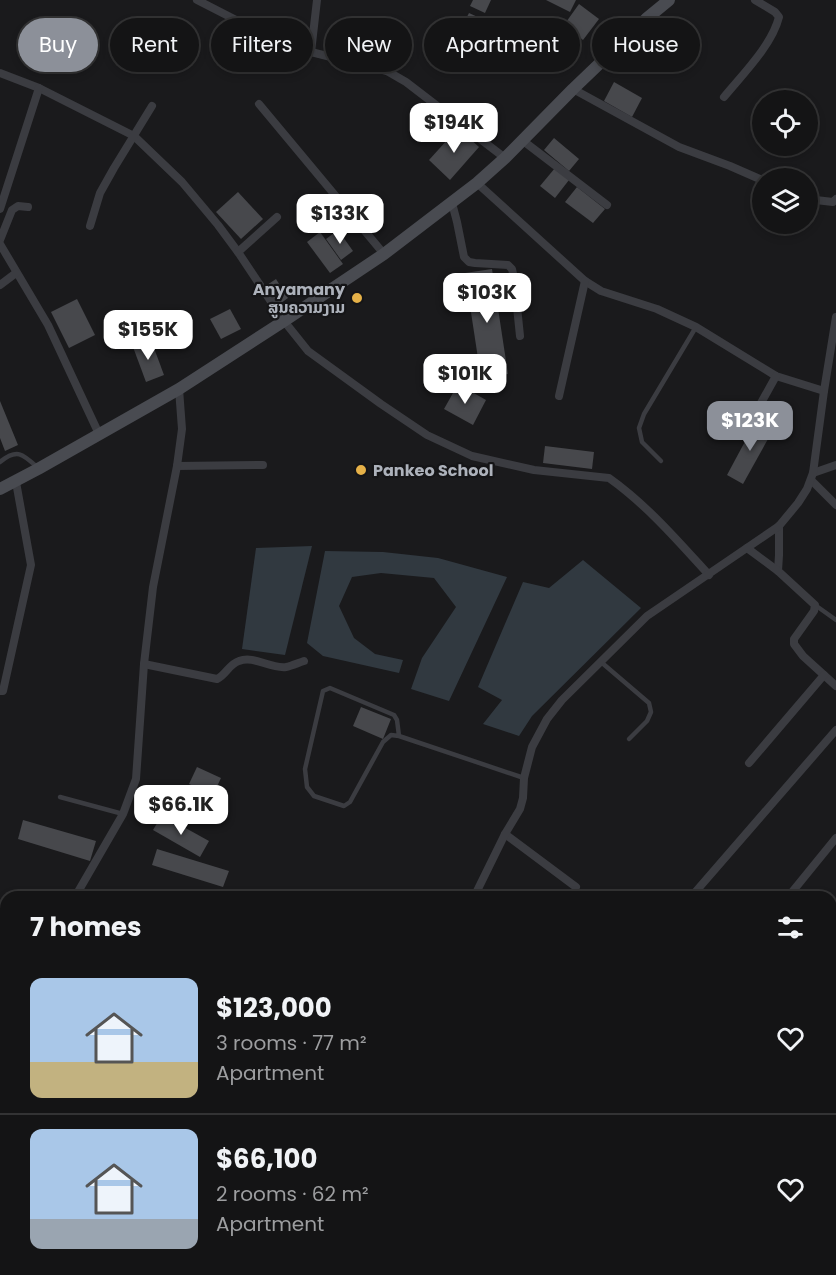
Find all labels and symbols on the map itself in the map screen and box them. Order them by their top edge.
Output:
pin: $194K [412,103,496,154]
pin: $133K [298,194,382,245]
pin: $103K [445,273,529,324]
place label: Anyamany ສູນຄວາມງາມ [253,278,346,319]
marker: Anyamany ສູນຄວາມງາມ [350,291,364,305]
pin: $155K [106,310,190,361]
pin: $101K [423,354,507,405]
pin: $123K [708,401,792,452]
place label: Pankeo School [373,459,493,482]
marker: Pankeo School [354,463,368,477]
pin: $66.1K [132,785,230,836]

